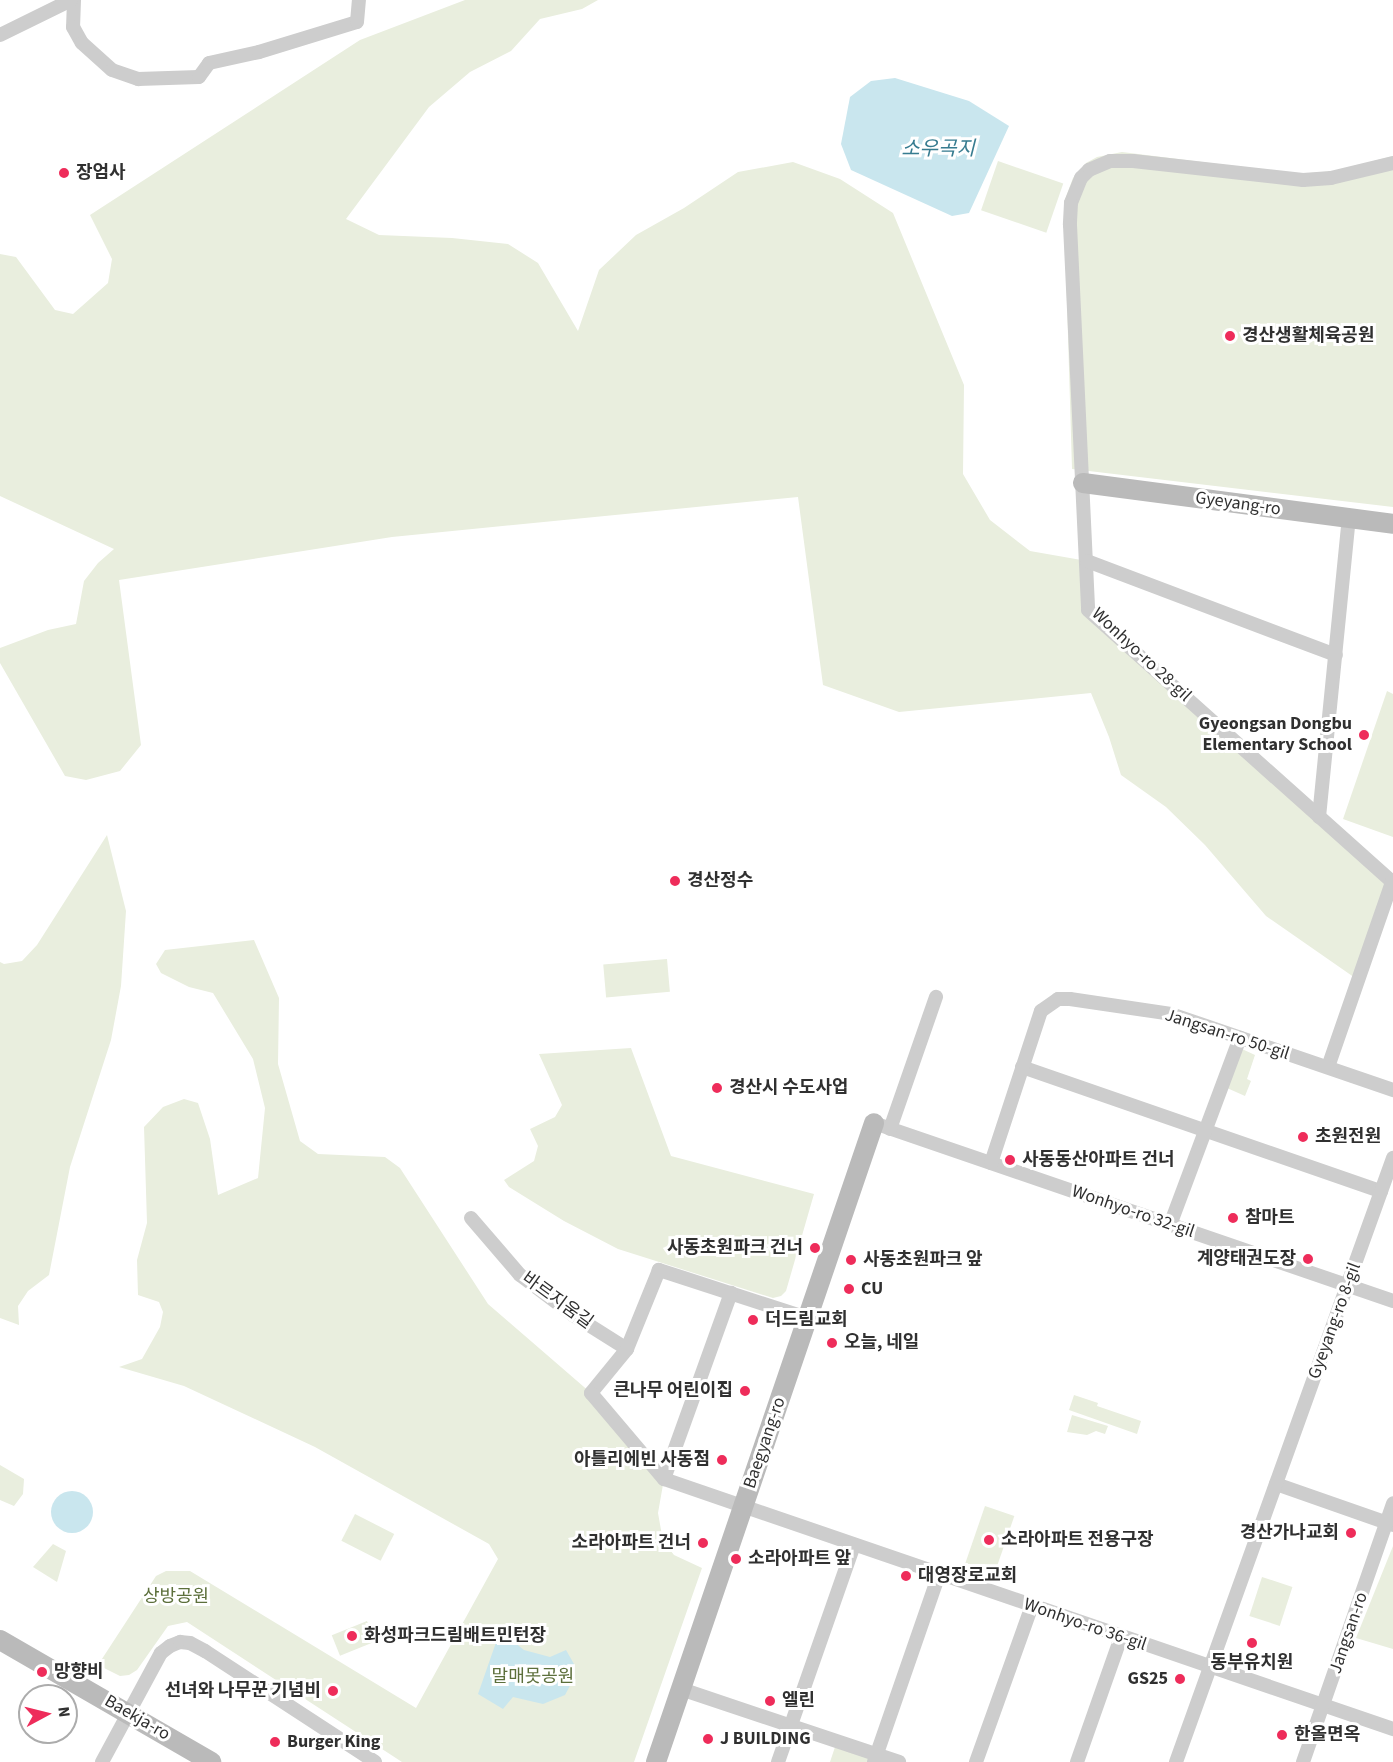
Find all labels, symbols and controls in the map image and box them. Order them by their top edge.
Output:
water label: 소우곡지 [901,137,975,161]
place label: 장엄사 [76,162,126,184]
marker: 장엄사 [57,166,71,180]
place label: 경산생활체육공원 [1242,325,1374,347]
marker: 경산생활체육공원 [1223,329,1237,343]
street label: Gyeyang-ro [1194,487,1282,521]
street label: Wonhyo-ro 28-gil [1087,603,1195,707]
place label: Gyeongsan Dongbu Elementary School [1199,714,1352,756]
marker: Gyeongsan Dongbu Elementary School [1357,728,1371,742]
place label: 경산정수 [687,870,753,892]
marker: 경산정수 [668,874,682,888]
street label: Jangsan-ro 50-gil [1162,1005,1292,1065]
place label: 경산시 수도사업 [729,1077,849,1099]
marker: 경산시 수도사업 [710,1081,724,1095]
place label: 초원전원 [1315,1126,1381,1148]
marker: 초원전원 [1296,1130,1310,1144]
place label: 사동동산아파트 건너 [1022,1149,1175,1171]
marker: 사동동산아파트 건너 [1003,1153,1017,1167]
street label: Wonhyo-ro 32-gil [1069,1181,1197,1243]
place label: 참마트 [1245,1207,1295,1229]
marker: 참마트 [1226,1211,1240,1225]
place label: 사동초원파크 건너 [667,1237,803,1259]
marker: 사동초원파크 건너 [808,1241,822,1255]
place label: 계양태권도장 [1197,1248,1296,1270]
place label: 사동초원파크 앞 [863,1249,983,1271]
marker: 계양태권도장 [1301,1252,1315,1266]
marker: 사동초원파크 앞 [844,1253,858,1267]
street label: Gyeyang-ro 8-gil [1304,1260,1366,1382]
street label: 바르지움길 [517,1268,597,1334]
place label: CU [861,1278,883,1300]
marker: CU [842,1282,856,1296]
place label: 더드림교회 [765,1309,848,1331]
marker: 더드림교회 [746,1313,760,1327]
place label: 오늘, 네일 [844,1332,919,1354]
marker: 오늘, 네일 [825,1336,839,1350]
place label: 큰나무 어린이집 [613,1380,733,1402]
marker: 큰나무 어린이집 [738,1384,752,1398]
street label: Baegyang-ro [739,1394,791,1492]
place label: 아틀리에빈 사동점 [574,1449,710,1471]
marker: 아틀리에빈 사동점 [715,1453,729,1467]
place label: 경산가나교회 [1240,1522,1339,1544]
marker: 경산가나교회 [1344,1526,1358,1540]
place label: 소라아파트 전용구장 [1001,1529,1154,1551]
place label: 소라아파트 건너 [571,1532,691,1554]
marker: 소라아파트 전용구장 [982,1533,996,1547]
marker: 소라아파트 건너 [696,1536,710,1550]
place label: 소라아파트 앞 [748,1548,851,1570]
marker: 소라아파트 앞 [729,1552,743,1566]
place label: 대영장로교회 [918,1565,1017,1587]
marker: 대영장로교회 [899,1569,913,1583]
park label: 상방공원 [143,1586,209,1608]
street label: Jangsan-ro [1325,1590,1373,1676]
street label: Wonhyo-ro 36-gil [1021,1594,1149,1656]
place label: 화성파크드림배트민턴장 [364,1625,546,1647]
marker: 화성파크드림배트민턴장 [345,1629,359,1643]
marker: 동부유치원 [1245,1636,1259,1650]
place label: 동부유치원 [1211,1652,1293,1674]
place label: 망향비 [54,1661,104,1683]
marker: 망향비 [35,1665,49,1679]
park label: 말매못공원 [492,1666,574,1688]
place label: GS25 [1128,1668,1168,1690]
marker: GS25 [1173,1672,1187,1686]
place label: 선녀와 나무꾼 기념비 [165,1680,321,1702]
north arrow [18,1684,78,1744]
marker: 선녀와 나무꾼 기념비 [326,1684,340,1698]
place label: 엘린 [782,1690,815,1712]
street label: Baekja-ro [100,1691,174,1745]
marker: 엘린 [763,1694,777,1708]
text: N [52,1705,75,1719]
place label: 한올면옥 [1294,1724,1360,1746]
place label: J BUILDING [720,1728,811,1750]
marker: 한올면옥 [1275,1728,1289,1742]
place label: Burger King [287,1731,380,1753]
marker: J BUILDING [701,1732,715,1746]
marker: Burger King [268,1735,282,1749]

